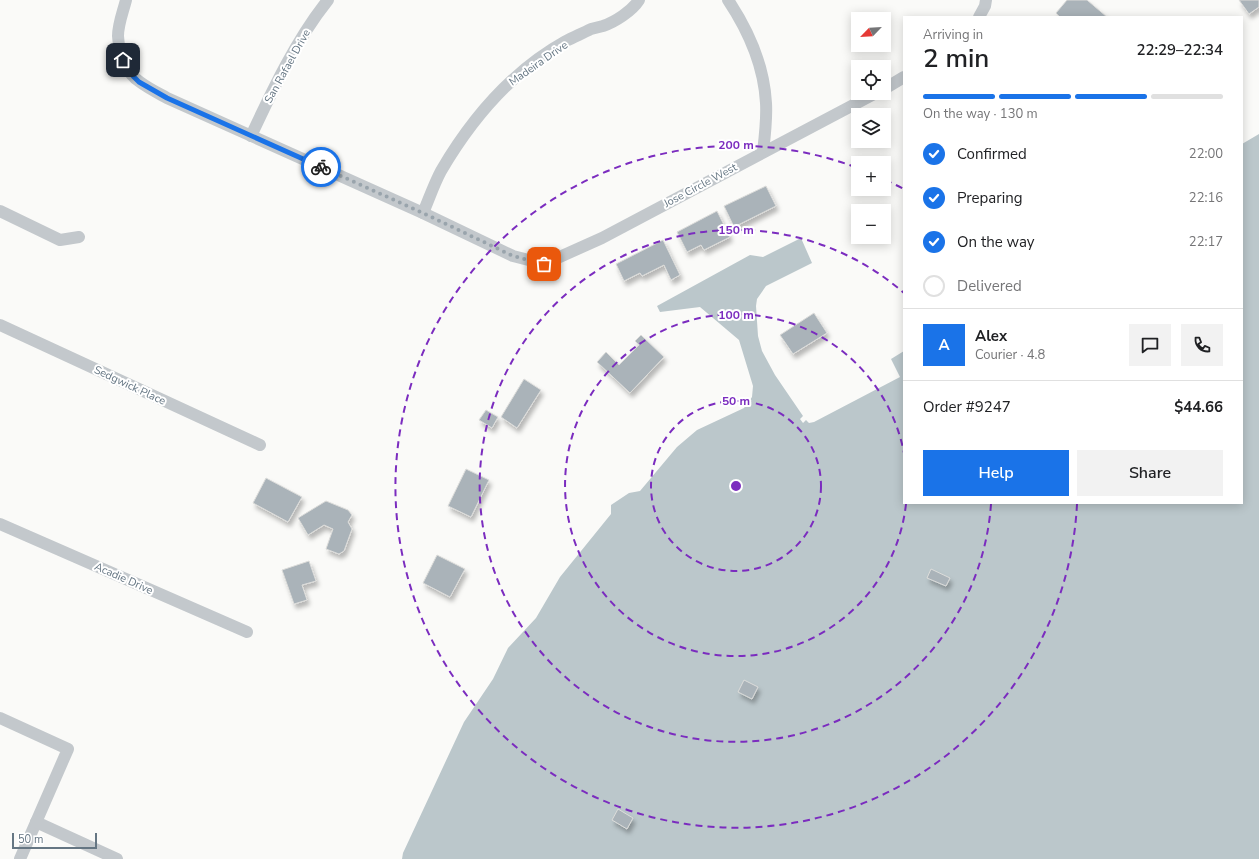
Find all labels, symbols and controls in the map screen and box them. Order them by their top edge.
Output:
north arrow [851,12,891,52]
map controls [851,12,891,244]
street label: San Rafael Drive [261,26,314,106]
text: Arriving in [923,26,983,44]
street label: Madeira Drive [506,37,571,89]
text: 22:29–22:34 [1136,40,1223,60]
text: 2 min [923,41,989,76]
pin [106,43,140,77]
icon: home [112,49,134,71]
button: locate [851,60,891,100]
text: On the way · 130 m [923,105,1038,123]
button: layers [851,108,891,148]
text: 200 m [718,137,754,153]
icon: check [923,143,945,165]
text: Confirmed [957,144,1027,164]
text: 22:00 [1189,145,1223,163]
courier [301,147,341,187]
icon: bike [310,156,332,178]
button: + [851,156,891,196]
street label: Jose Circle West [660,160,740,212]
icon: check [923,187,945,209]
text: Preparing [957,188,1022,208]
text: 22:16 [1189,189,1223,207]
button: − [851,204,891,244]
text: 150 m [718,222,754,238]
icon: check [923,231,945,253]
text: On the way [957,232,1035,252]
text: 22:17 [1189,233,1223,251]
pin [527,247,561,281]
icon: bag [533,253,555,275]
text: Delivered [957,276,1022,296]
text: 100 m [718,307,754,323]
button: chat [1129,324,1171,366]
button: phone [1181,324,1223,366]
text: Alex [975,326,1007,346]
text: A [938,335,950,355]
text: Courier · 4.8 [975,346,1045,364]
street label: Sedgwick Place [91,362,168,409]
text: 50 m [722,393,750,409]
text: Order #9247 [923,397,1011,417]
text: $44.66 [1174,397,1223,417]
button: Help [923,450,1069,496]
button: Share [1077,450,1223,496]
centre of rings [729,479,743,493]
street label: Acadie Drive [92,559,156,598]
scale bar [12,831,97,850]
text: 50 m [18,832,43,847]

